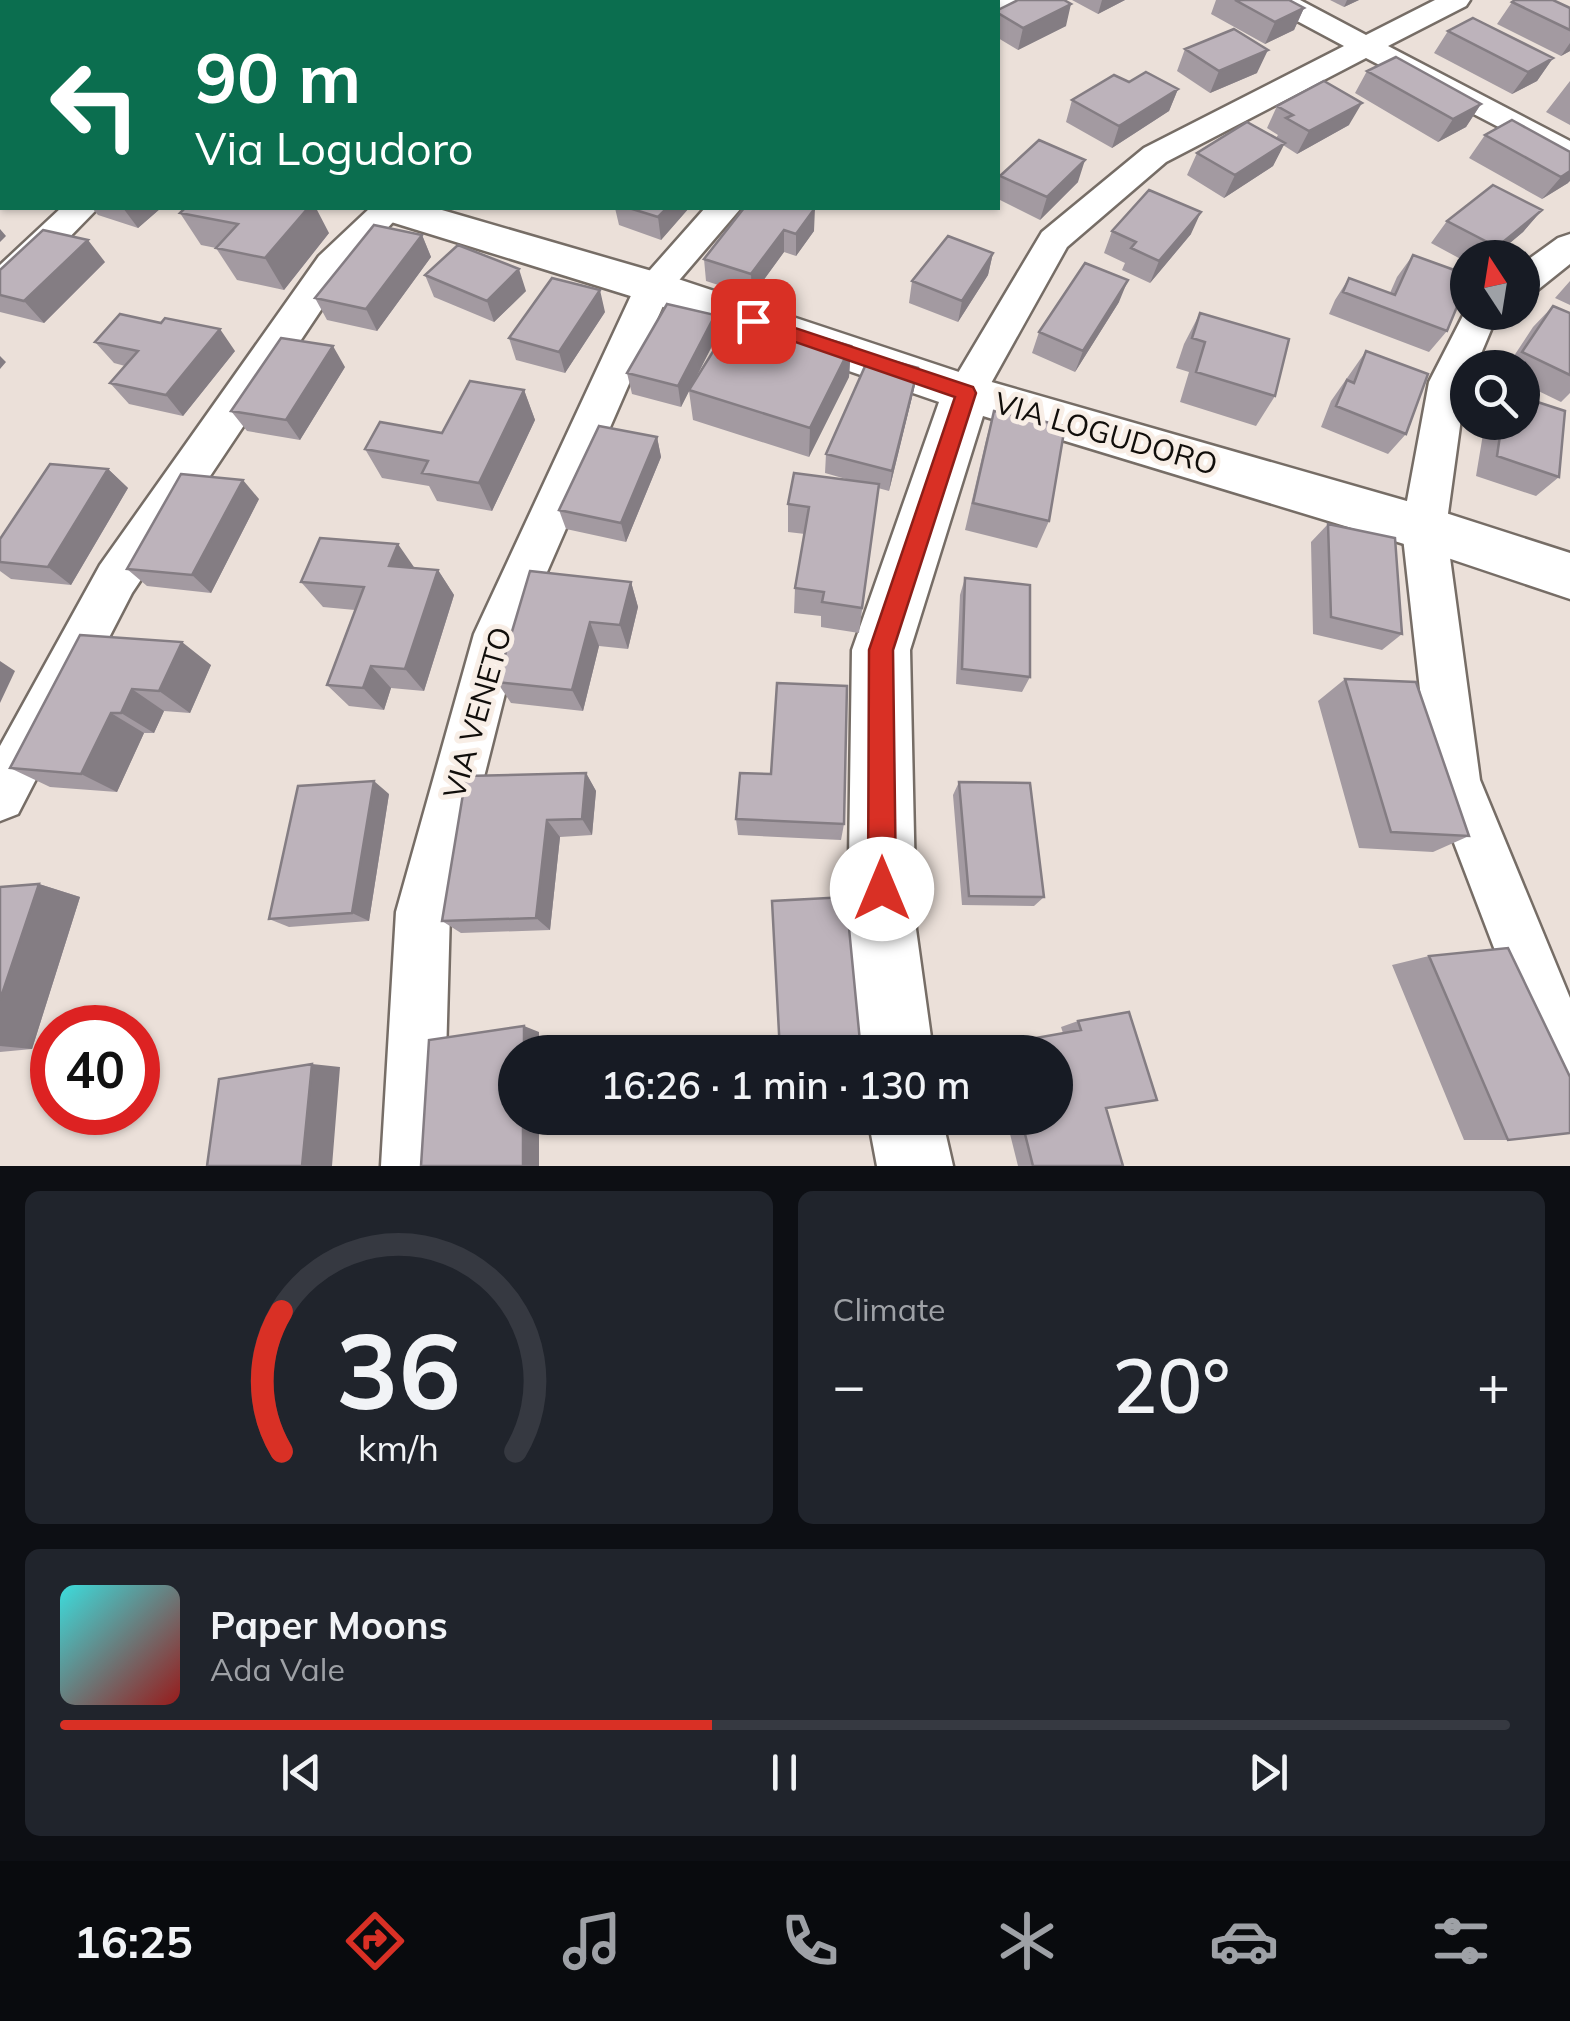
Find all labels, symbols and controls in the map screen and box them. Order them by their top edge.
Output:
text: 90 m [195,33,361,121]
icon: left [30,40,160,170]
text: Via Logudoro [195,120,473,176]
north arrow [1450,240,1540,330]
map controls [1450,240,1540,440]
pin [711,279,796,364]
icon: arrive [726,294,781,349]
button: search [1450,350,1540,440]
street label: VIA LOGUDORO [990,383,1222,483]
street label: VIA VENETO [434,623,520,803]
position arrow [830,837,934,941]
speed limit sign: 40 [30,1005,160,1135]
text: 16:26 · 1 min · 130 m [600,1061,971,1109]
text: Climate [833,1289,945,1329]
text: 36 [336,1304,461,1435]
text: 20° [1112,1338,1230,1432]
text: − [833,1350,866,1419]
text: + [1477,1350,1510,1419]
text: km/h [358,1425,439,1470]
text: Paper Moons [210,1601,448,1649]
text: Ada Vale [210,1649,345,1689]
icon: previous [274,1745,329,1800]
icon: pause [757,1745,812,1800]
icon: next [1241,1745,1296,1800]
icon: directions [340,1906,410,1976]
icon: music [557,1906,627,1976]
icon: phone [775,1906,845,1976]
icon: climate [992,1906,1062,1976]
icon: car [1209,1906,1279,1976]
icon: filters [1426,1906,1496,1976]
text: 16:25 [74,1913,193,1969]

